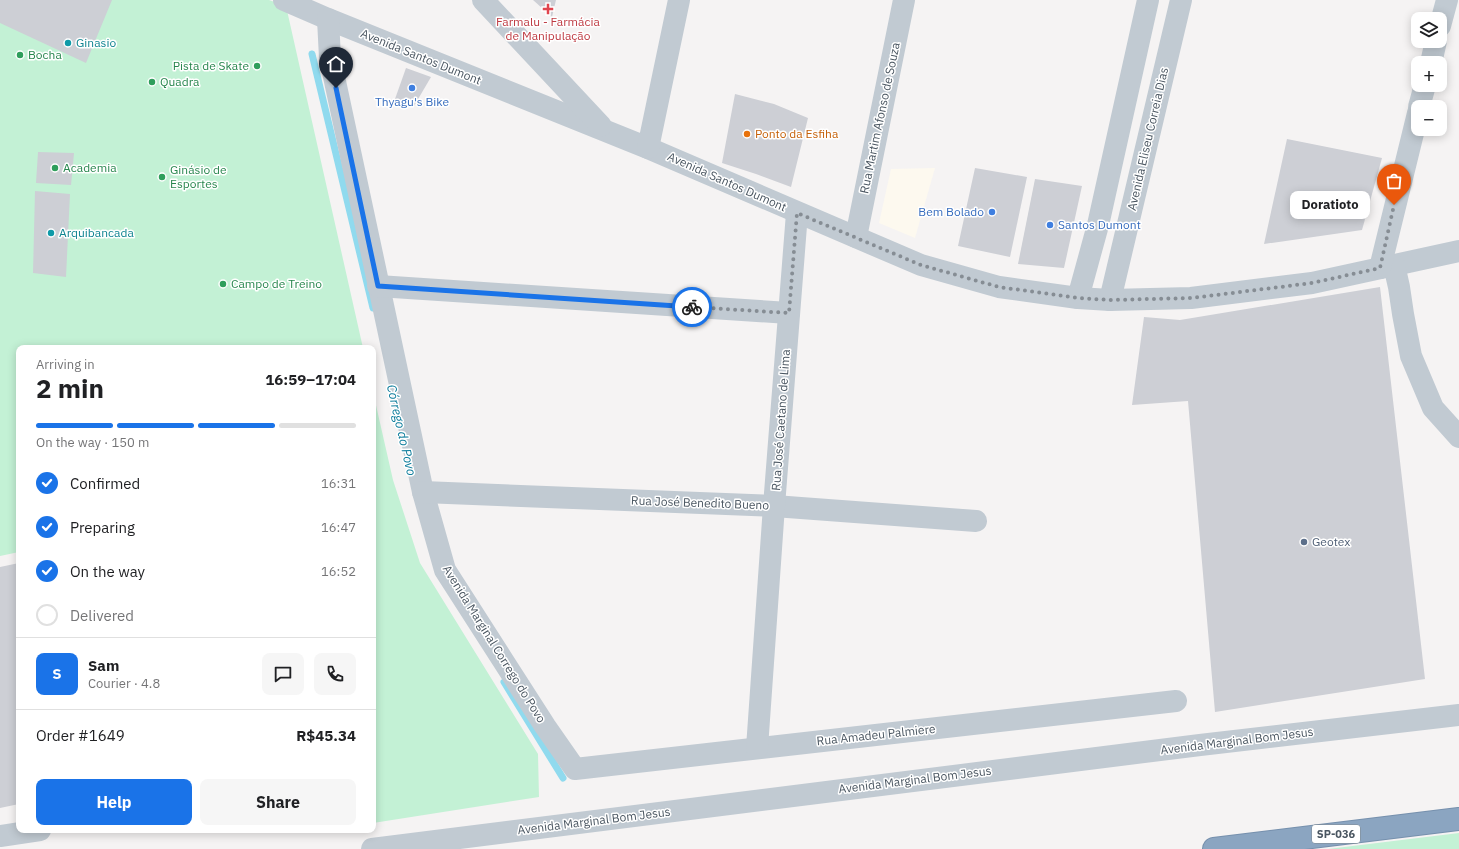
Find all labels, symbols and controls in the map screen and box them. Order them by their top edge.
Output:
marker: Farmalu - Farmácia de Manipulação [543,4,553,14]
map controls [1411,12,1447,136]
button: layers [1411,12,1447,48]
place label: Farmalu - Farmácia de Manipulação [496,14,601,43]
street label: Avenida Santos Dumont [359,25,484,88]
place label: Ginasio [76,35,116,50]
marker: Ginasio [63,38,73,48]
street label: Rua Martim Afonso de Souza [856,40,903,195]
place label: Bocha [28,47,62,62]
pin [319,47,353,88]
marker: Bocha [15,50,25,60]
icon: home [325,53,347,75]
button: + [1411,56,1447,92]
place label: Pista de Skate [173,58,249,73]
marker: Pista de Skate [252,61,262,71]
street label: Avenida Eliseu Correia Dias [1124,66,1171,212]
place label: Quadra [160,74,200,89]
marker: Quadra [147,77,157,87]
marker: Thyagu's Bike [407,83,417,93]
place label: Thyagu's Bike [375,94,449,109]
button: − [1411,100,1447,136]
place label: Ponto da Esfiha [755,126,839,141]
marker: Ponto da Esfiha [742,129,752,139]
street label: Avenida Santos Dumont [665,149,789,215]
place label: Academia [63,160,117,175]
place label: Ginásio de Esportes [170,162,227,191]
marker: Academia [50,163,60,173]
pin [1377,164,1411,205]
icon: bag [1383,170,1405,192]
marker: Ginásio de Esportes [157,172,167,182]
callout: Doratioto [1290,191,1370,219]
text: Doratioto [1302,196,1359,213]
place label: Bem Bolado [918,204,984,219]
marker: Bem Bolado [987,207,997,217]
place label: Santos Dumont [1058,217,1141,232]
marker: Santos Dumont [1045,220,1055,230]
place label: Arquibancada [59,225,134,240]
marker: Arquibancada [46,228,56,238]
place label: Campo de Treino [231,276,322,291]
marker: Campo de Treino [218,279,228,289]
courier [672,287,712,327]
icon: bike [681,296,703,318]
street label: Rua José Caetano de Lima [768,348,793,491]
text: Arriving in [36,356,95,373]
text: 16:59–17:04 [265,370,356,389]
text: 2 min [36,371,104,405]
water label: Córrego do Povo [383,383,420,477]
text: On the way · 150 m [36,434,149,451]
icon: check [36,472,58,494]
text: Confirmed [70,474,140,493]
text: 16:31 [321,475,356,492]
street label: Rua José Benedito Bueno [631,493,770,512]
icon: check [36,516,58,538]
text: Preparing [70,518,135,537]
text: 16:47 [321,519,356,536]
place label: Geotex [1312,534,1350,549]
marker: Geotex [1299,537,1309,547]
icon: check [36,560,58,582]
text: On the way [70,562,145,581]
street label: Avenida Marginal Corrego do Povo [440,562,549,725]
text: 16:52 [321,563,356,580]
text: Delivered [70,606,134,625]
button: chat [262,653,304,695]
button: phone [314,653,356,695]
text: Sam [88,656,119,675]
text: S [52,664,62,683]
text: Courier · 4.8 [88,675,160,692]
street label: Rua Amadeu Palmiere [816,721,936,748]
street label: Avenida Marginal Bom Jesus [1160,724,1314,757]
text: Order #1649 [36,726,125,745]
text: R$45.34 [296,726,356,745]
street label: Avenida Marginal Bom Jesus [838,763,992,796]
button: Help [36,779,192,825]
button: Share [200,779,356,825]
street label: Avenida Marginal Bom Jesus [517,804,671,837]
road number: SP-036 [1312,825,1360,843]

